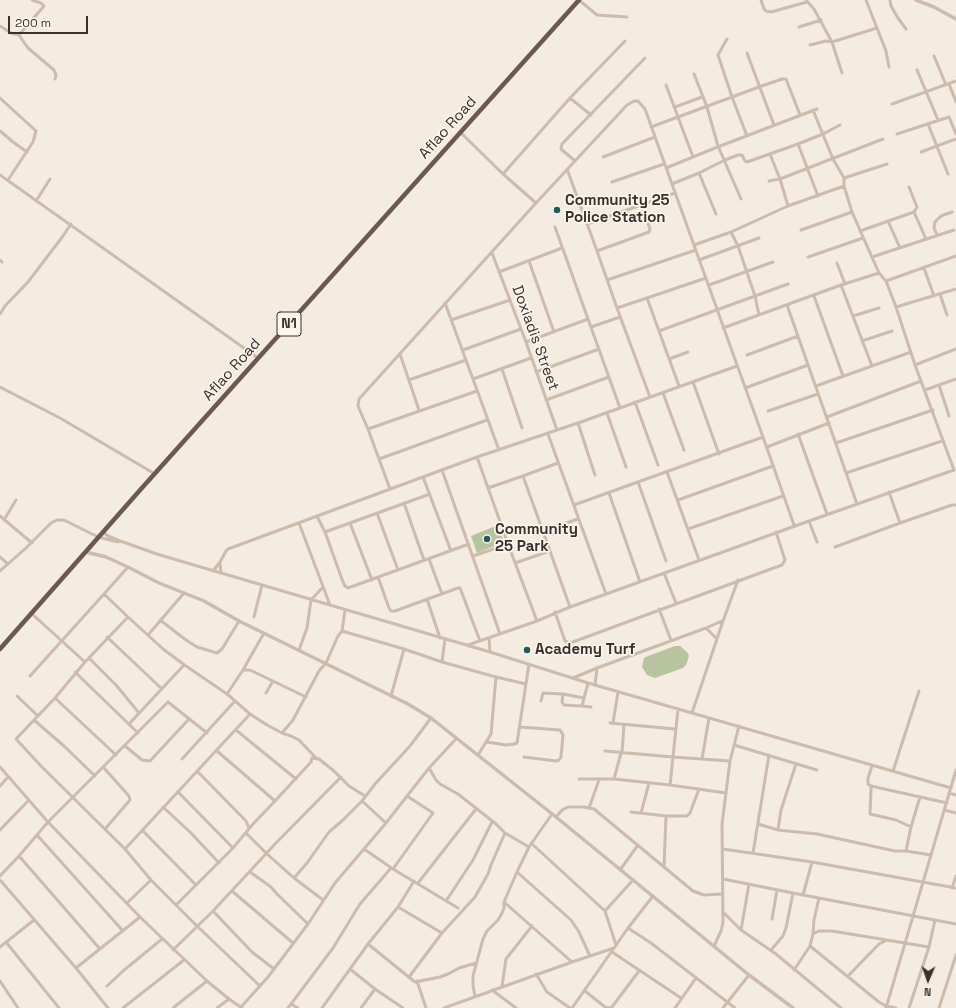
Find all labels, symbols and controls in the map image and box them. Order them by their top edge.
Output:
scale bar [10,8,90,34]
text: 200 m [15,15,51,31]
street label: Aflao Road [415,93,481,163]
place label: Community 25 Police Station [565,192,670,227]
marker: Community 25 Police Station [552,205,562,215]
street label: Doxiadis Street [508,283,562,393]
road number: N1 [277,312,301,336]
street label: Aflao Road [199,335,265,405]
place label: Community 25 Park [495,521,578,556]
marker: Community 25 Park [482,534,492,544]
place label: Academy Turf [535,641,635,659]
marker: Academy Turf [522,645,532,655]
north arrow [908,960,948,1000]
text: N [924,985,932,999]

